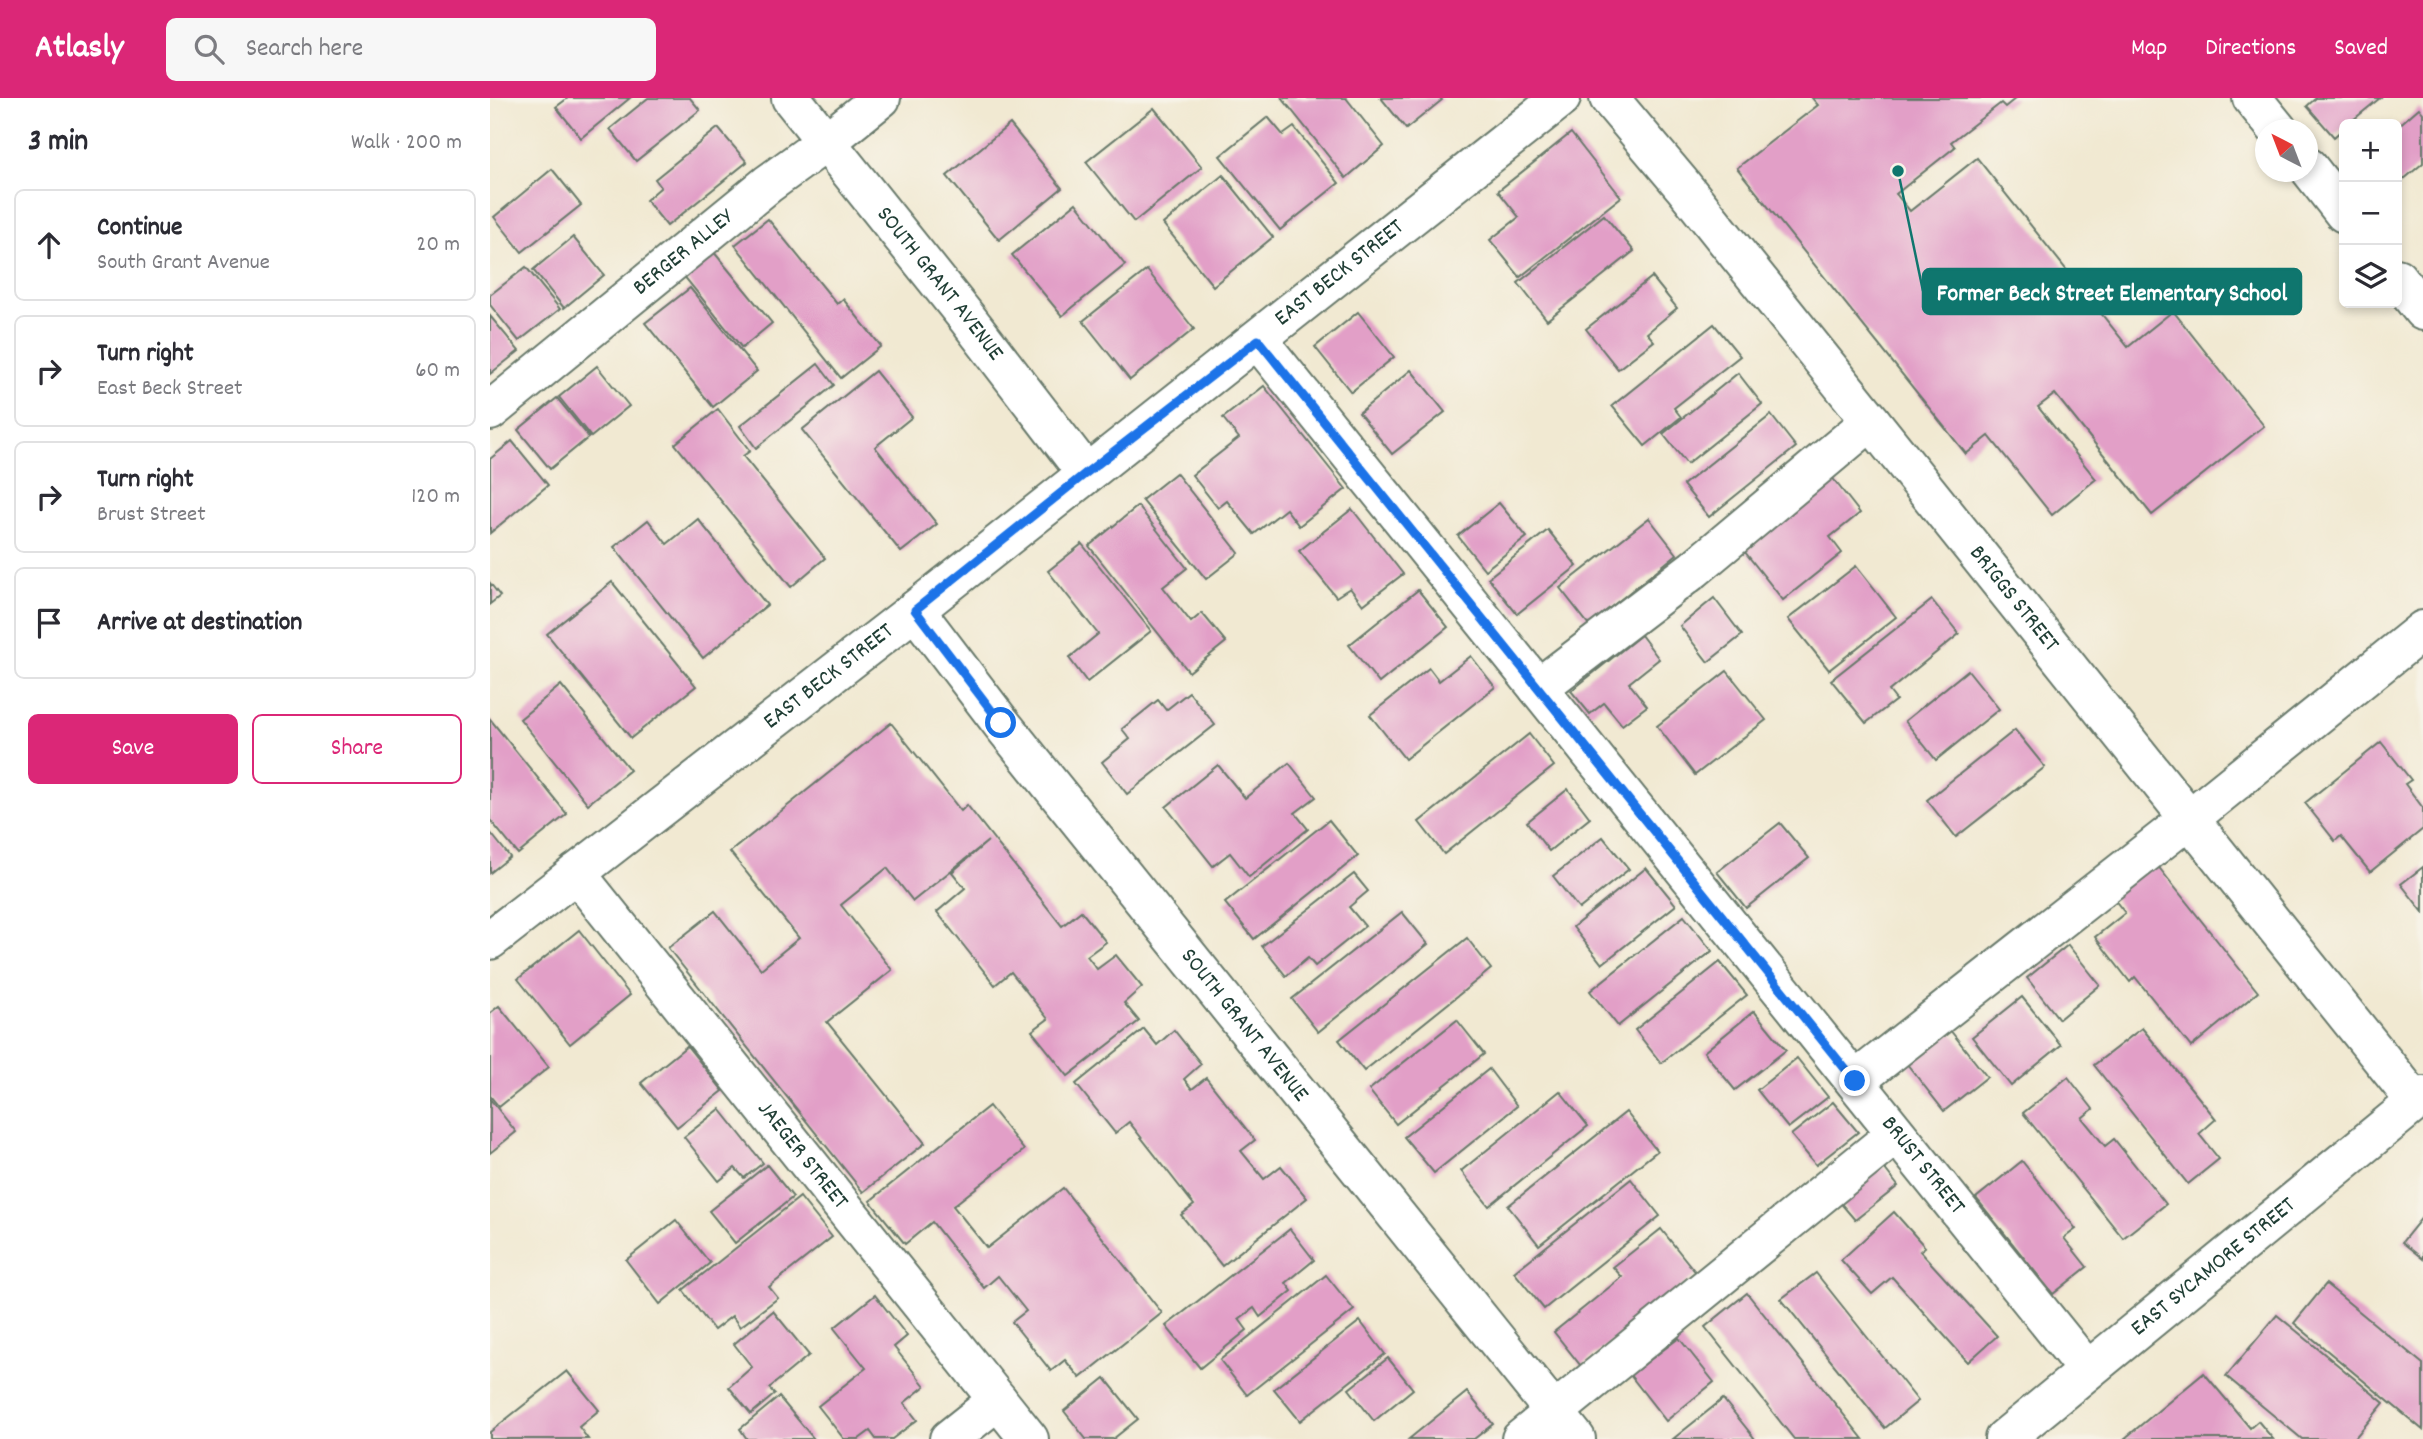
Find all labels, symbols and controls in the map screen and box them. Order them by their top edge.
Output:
search box [166,18,656,81]
text: Atlasly [35,26,124,73]
icon: search [190,30,228,68]
text: Search here [246,31,363,68]
text: Map [2131,32,2167,66]
text: Directions [2205,32,2296,66]
text: Saved [2334,32,2388,66]
north arrow [2255,119,2318,182]
map controls [2339,119,2402,308]
button: + [2339,119,2402,182]
text: 3 min [28,122,88,165]
text: Walk · 200 m [351,127,462,160]
button: − [2339,182,2402,245]
street label: SOUTH GRANT AVENUE [868,200,1011,369]
street label: BERGER ALLEY [626,201,742,304]
text: Continue [97,210,182,247]
street label: EAST BECK STREET [1268,212,1411,335]
icon: ahead [30,226,68,264]
text: 20 m [416,229,460,262]
button: layers [2339,245,2402,308]
text: South Grant Avenue [97,247,270,280]
callout: Former Beck Street Elementary School [1923,269,2301,314]
text: Former Beck Street Elementary School [1937,278,2287,312]
text: Turn right [97,336,194,373]
icon: right [30,352,68,390]
text: 60 m [415,355,460,388]
text: East Beck Street [97,373,243,406]
text: Turn right [97,462,194,499]
icon: right [30,478,68,516]
text: 120 m [411,481,460,514]
text: Brust Street [97,499,206,532]
street label: BRIGGS STREET [1960,539,2067,660]
icon: arrive [30,604,68,642]
text: Arrive at destination [97,605,302,642]
street label: EAST BECK STREET [757,616,901,738]
route start [985,707,1016,738]
button: Save [28,714,238,784]
button: Share [252,714,462,784]
street label: SOUTH GRANT AVENUE [1172,942,1316,1110]
route end [1839,1065,1870,1096]
street label: JAEGER STREET [749,1094,856,1217]
street label: BRUST STREET [1873,1109,1973,1222]
street label: EAST SYCAMORE STREET [2124,1190,2303,1345]

